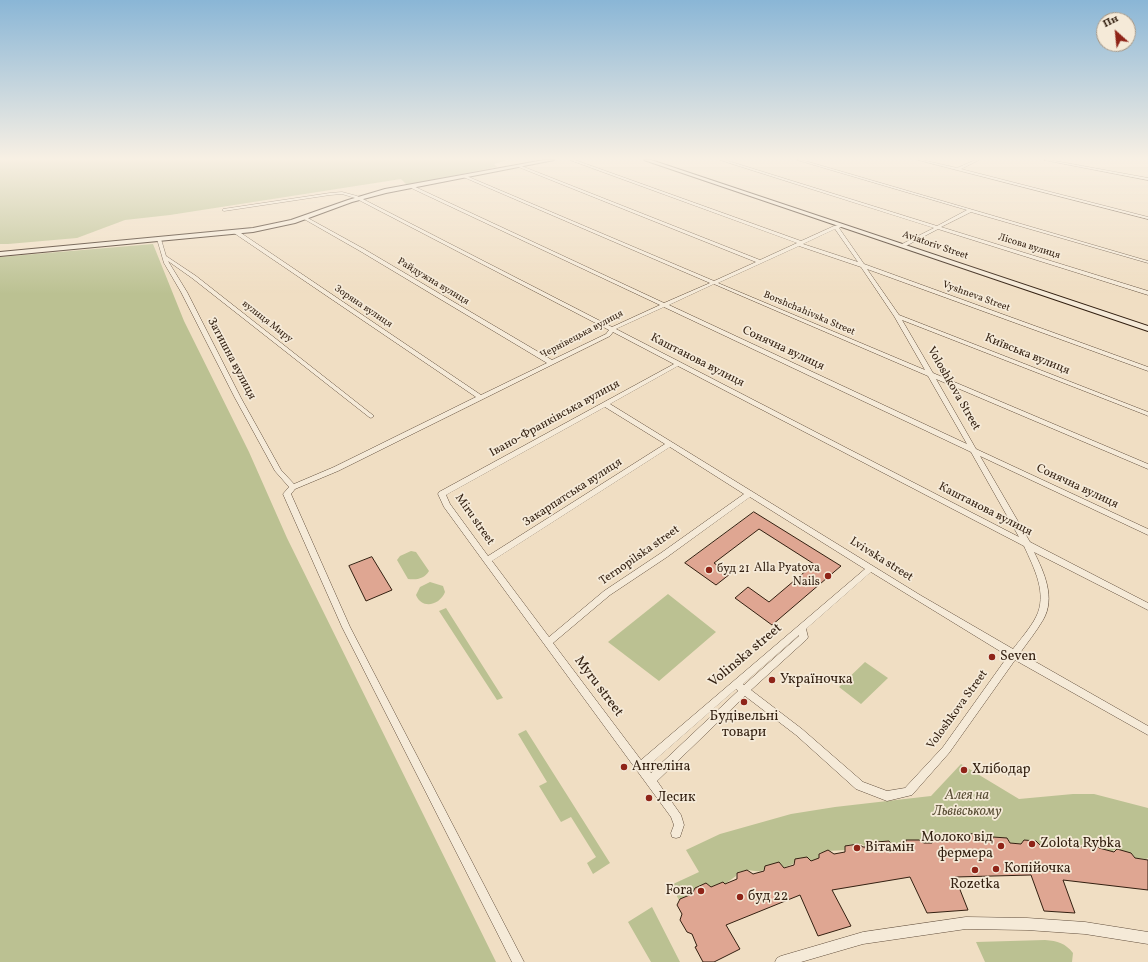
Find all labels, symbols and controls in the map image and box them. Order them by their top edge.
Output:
north arrow [1096,12,1136,52]
text: Пн [1100,12,1121,32]
street label: Aviatoriv Street [900,229,970,263]
street label: Лісова вулиця [996,232,1062,262]
street label: Райдужна вулиця [395,256,471,308]
street label: Vyshneva Street [941,279,1011,315]
street label: Зоряна вулиця [332,283,394,331]
street label: Borshchahivska Street [761,289,857,339]
street label: вулиця Миру [239,298,295,346]
street label: Чернівецька вулиця [538,308,626,362]
street label: Затишна вулиця [203,316,259,402]
street label: Сонячна вулиця [740,324,826,374]
street label: Каштанова вулиця [648,331,746,391]
street label: Київська вулиця [982,331,1072,379]
street label: Voloshkova Street [923,345,983,433]
street label: Івано-Франківська вулиця [487,377,623,461]
street label: Закарпатська вулиця [521,456,625,530]
street label: Сонячна вулиця [1034,462,1120,512]
street label: Каштанова вулиця [936,480,1034,540]
street label: Miru street [451,492,497,548]
street label: Ternopilska street [597,523,683,589]
street label: Lvivska street [847,535,915,585]
place label: Alla Pyatova Nails [754,562,820,590]
place label: буд 21 [717,563,750,577]
marker: буд 21 [704,565,714,575]
marker: Alla Pyatova Nails [823,571,833,581]
street label: Volinska street [706,620,786,692]
place label: Seven [1000,649,1036,665]
marker: Seven [987,652,997,662]
street label: Myru street [570,653,626,721]
street label: Voloshkova Street [924,668,992,752]
place label: Україночка [780,672,853,688]
marker: Україночка [767,675,777,685]
marker: Будівельні товари [739,697,749,707]
place label: Будівельні товари [710,709,778,742]
place label: Ангеліна [632,759,690,775]
marker: Ангеліна [619,762,629,772]
place label: Хлібодар [972,762,1031,778]
marker: Хлібодар [959,765,969,775]
park label: Алея на Львівському [932,788,1002,820]
place label: Лесик [657,790,695,806]
marker: Лесик [644,793,654,803]
place label: Молоко від фермера [921,830,993,862]
place label: Zolota Rybka [1040,836,1121,852]
marker: Zolota Rybka [1027,839,1037,849]
place label: Вітамін [865,840,914,856]
marker: Молоко від фермера [996,841,1006,851]
marker: Вітамін [852,843,862,853]
place label: Копійочка [1004,861,1071,877]
marker: Копійочка [991,864,1001,874]
marker: Rozetka [970,865,980,875]
place label: Rozetka [950,877,1000,893]
place label: Fora [666,883,693,899]
marker: Fora [696,886,706,896]
place label: буд 22 [748,889,788,905]
marker: буд 22 [735,892,745,902]

